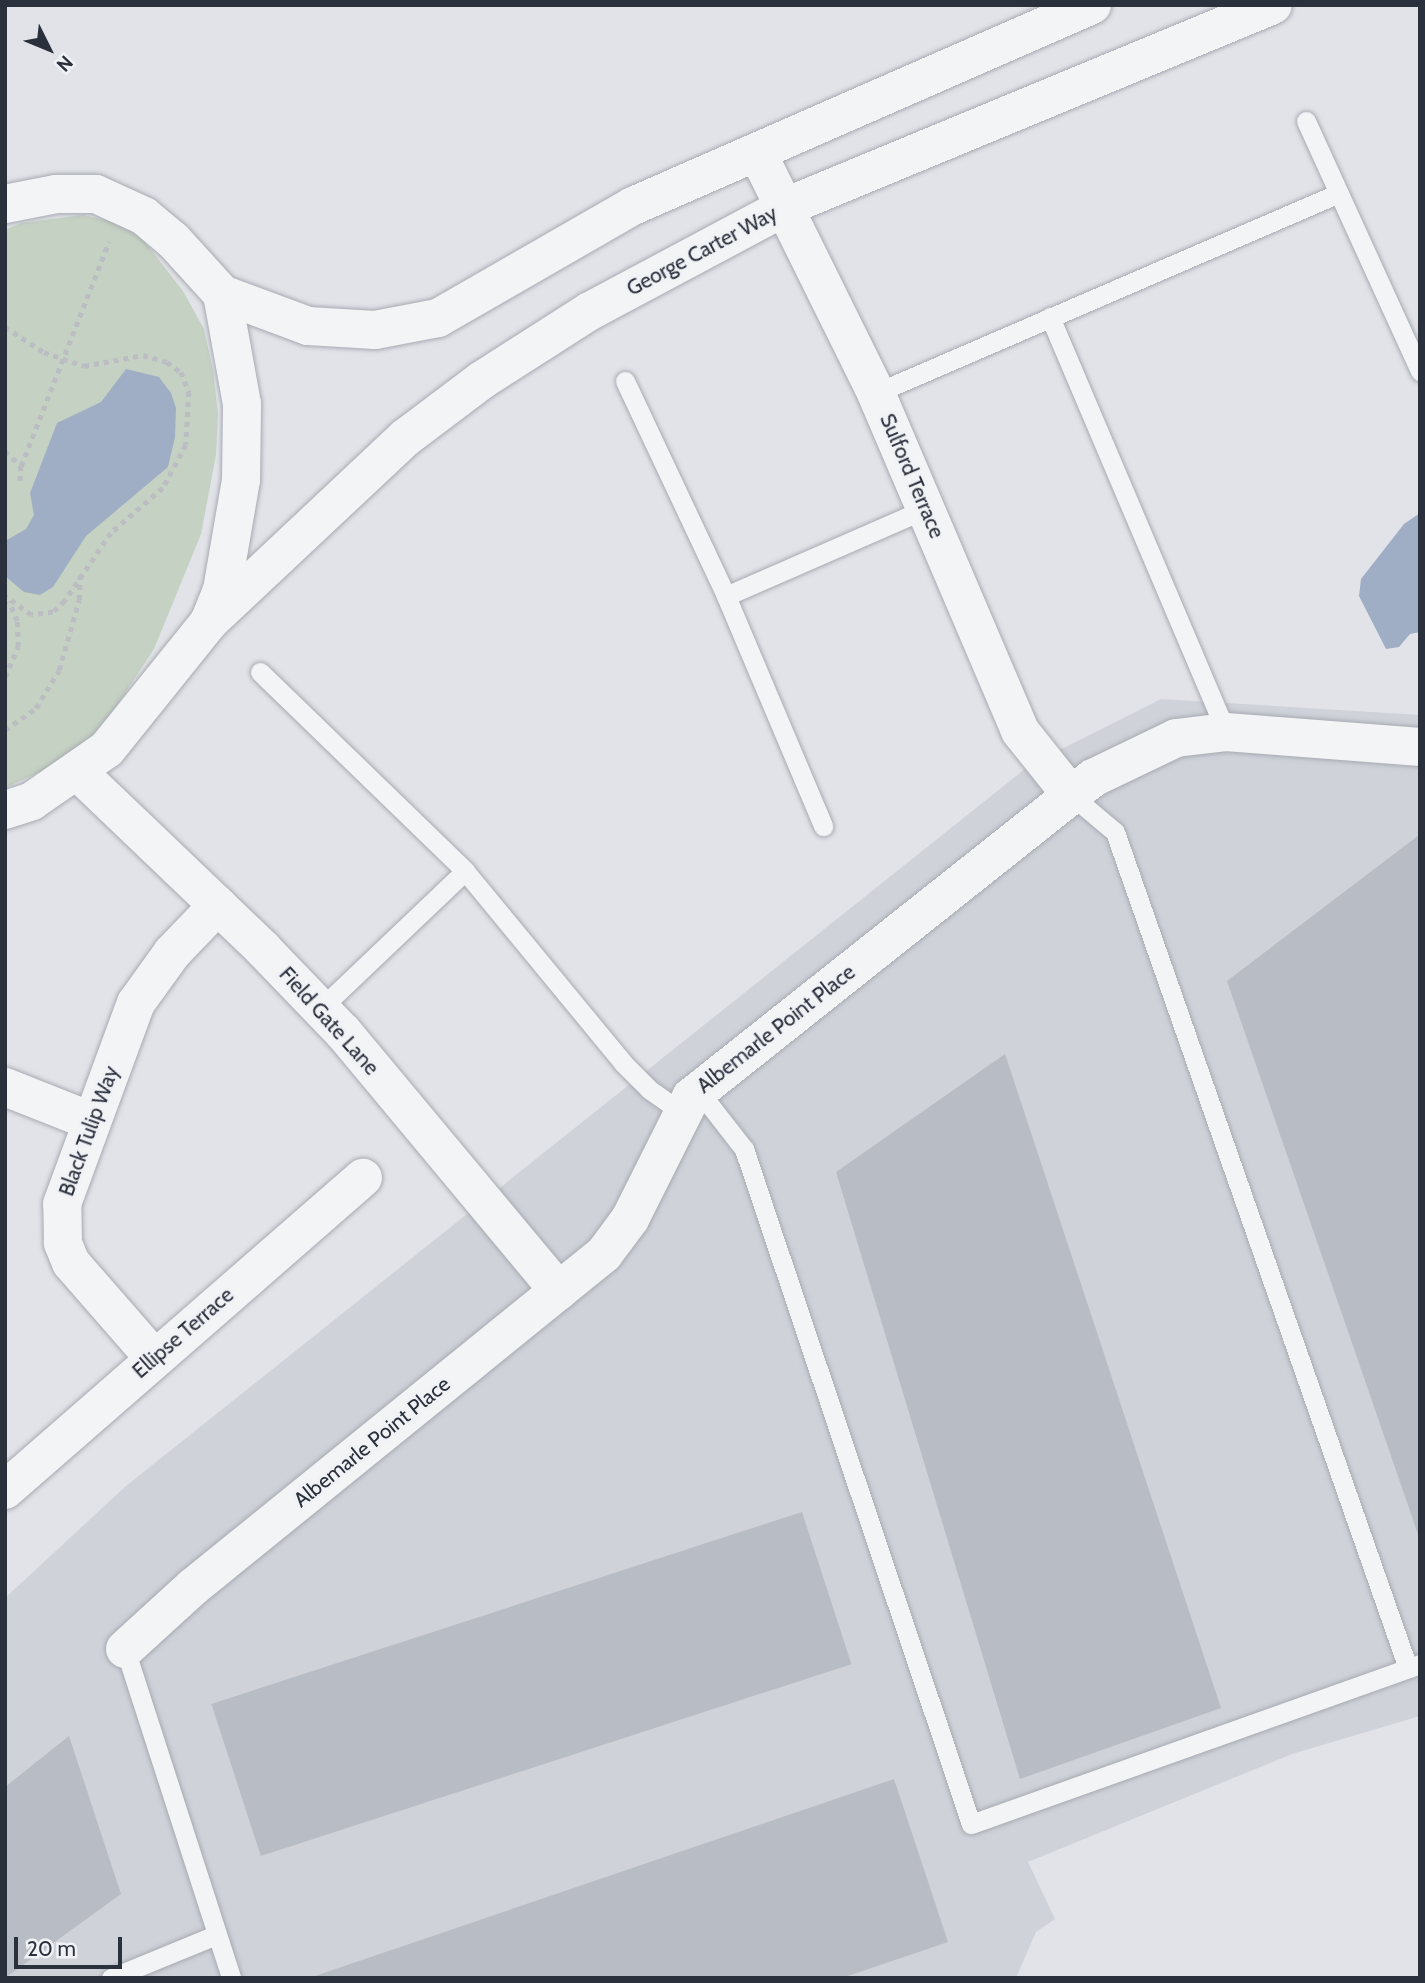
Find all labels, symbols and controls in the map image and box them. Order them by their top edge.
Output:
north arrow [14,14,84,84]
text: N [52,51,78,76]
street label: George Carter Way [622,201,782,301]
street label: Sulford Terrace [874,410,950,542]
street label: Albemarle Point Place [692,959,860,1099]
street label: Field Gate Lane [274,962,384,1080]
street label: Black Tulip Way [54,1063,124,1199]
street label: Ellipse Terrace [127,1282,239,1384]
street label: Albemarle Point Place [289,1371,455,1513]
scale bar [18,1924,126,1968]
text: 20 m [27,1936,76,1961]

